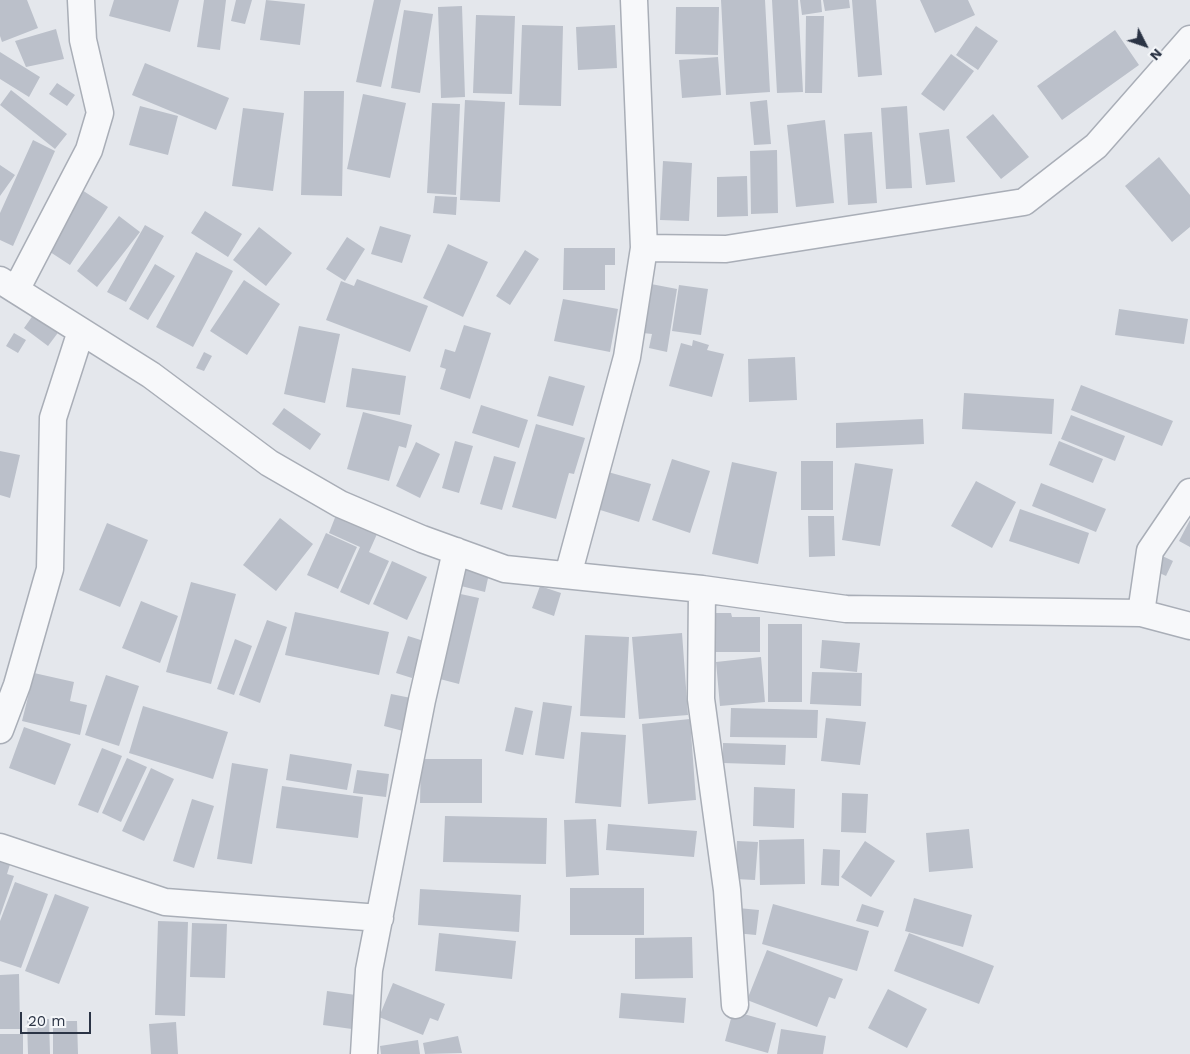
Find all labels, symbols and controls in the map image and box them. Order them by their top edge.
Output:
north arrow [1120,20,1170,70]
text: N [1147,46,1166,64]
scale bar [22,1002,94,1034]
text: 20 m [28,1012,66,1030]

